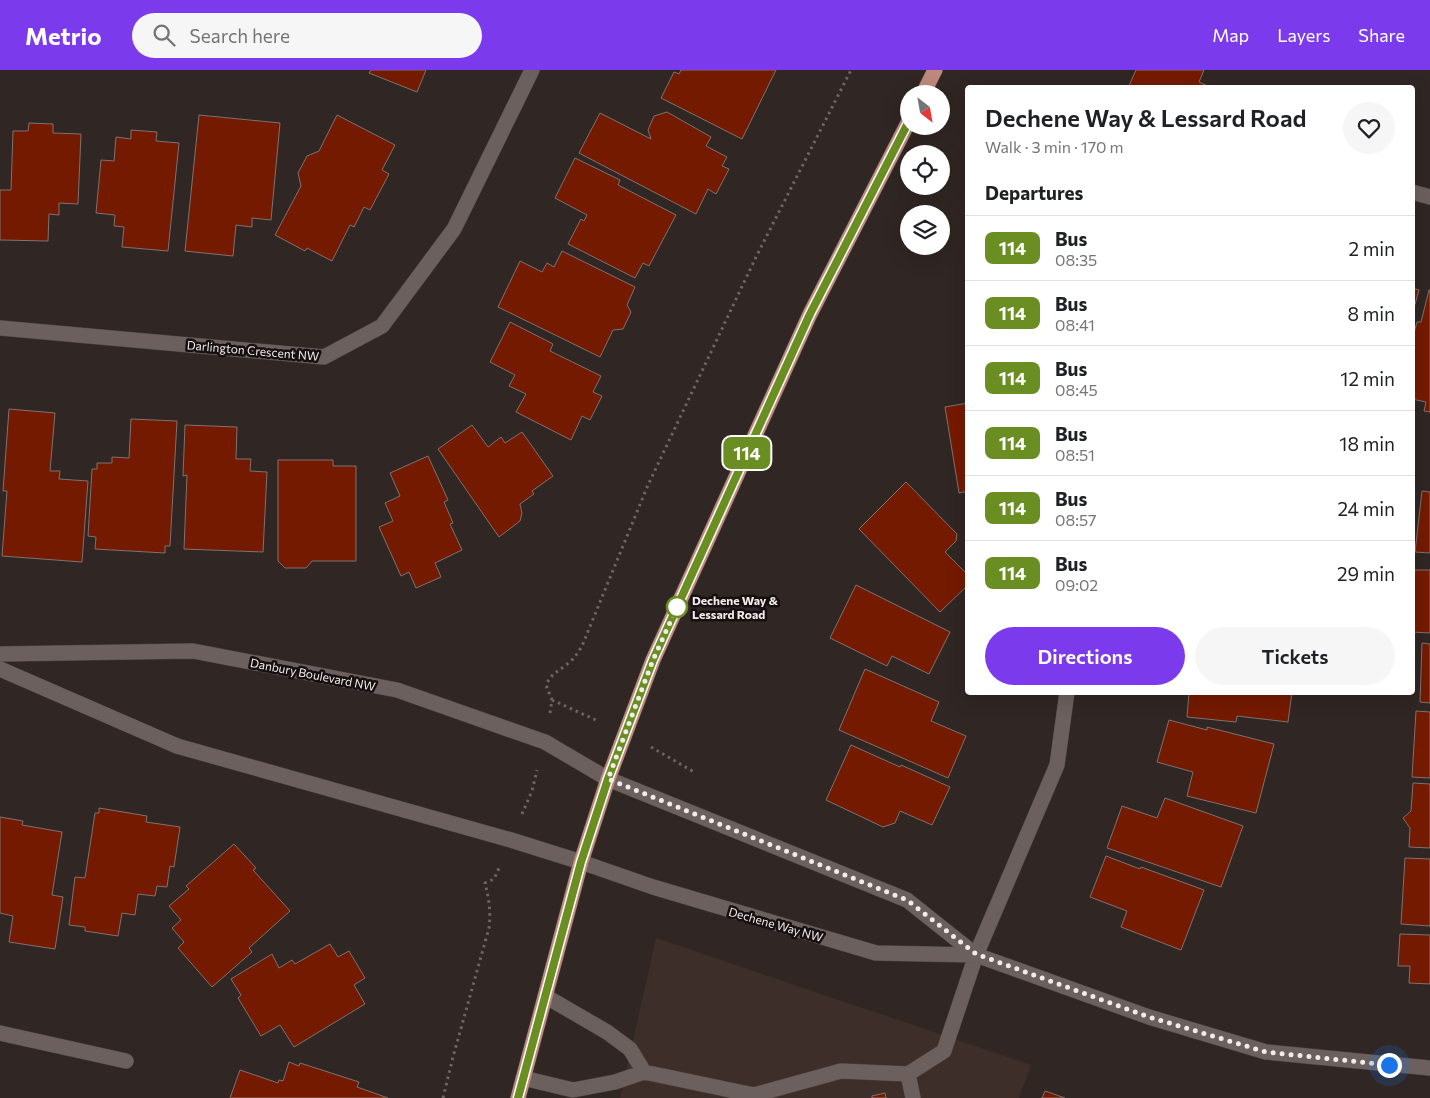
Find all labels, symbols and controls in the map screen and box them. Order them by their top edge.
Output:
search box [132,13,482,58]
text: Metrio [25,21,102,50]
icon: search [150,21,178,49]
text: Search here [190,24,290,47]
text: Map [1212,24,1249,46]
text: Layers [1277,24,1330,46]
text: Share [1358,24,1405,46]
north arrow [900,85,950,135]
map controls [900,85,950,255]
button: heart [1343,102,1395,154]
text: Dechene Way & Lessard Road [985,103,1307,132]
text: Walk · 3 min · 170 m [985,137,1124,156]
button: locate [900,145,950,195]
text: Departures [985,181,1083,204]
button: layers [900,205,950,255]
text: Bus [1055,227,1087,250]
text: 114 [999,237,1026,259]
text: 2 min [1348,237,1395,260]
text: 08:35 [1055,250,1097,269]
text: Bus [1055,292,1087,315]
text: 114 [999,302,1026,324]
text: 8 min [1347,302,1395,325]
text: 08:41 [1055,315,1095,334]
street label: Darlington Crescent NW [186,337,320,363]
text: Bus [1055,357,1087,380]
text: 114 [999,367,1026,389]
text: 12 min [1340,367,1395,390]
text: 08:45 [1055,380,1098,399]
text: Bus [1055,422,1087,445]
text: 114 [999,432,1026,454]
text: 18 min [1339,432,1395,455]
line badge: 114 [718,437,776,469]
text: 114 [733,442,761,464]
text: 08:51 [1055,445,1095,464]
text: Bus [1055,487,1087,510]
text: 114 [999,497,1026,519]
text: 24 min [1337,497,1395,520]
text: 08:57 [1055,510,1097,529]
text: Bus [1055,552,1087,575]
text: 114 [999,562,1026,584]
text: 29 min [1337,562,1395,585]
text: 09:02 [1055,575,1098,594]
place label: Dechene Way & Lessard Road [692,593,779,621]
marker: Dechene Way & Lessard Road [666,596,688,618]
button: Directions [985,627,1185,685]
button: Tickets [1195,627,1395,685]
street label: Danbury Boulevard NW [249,655,377,693]
street label: Dechene Way NW [727,904,825,944]
your location [1377,1053,1402,1078]

